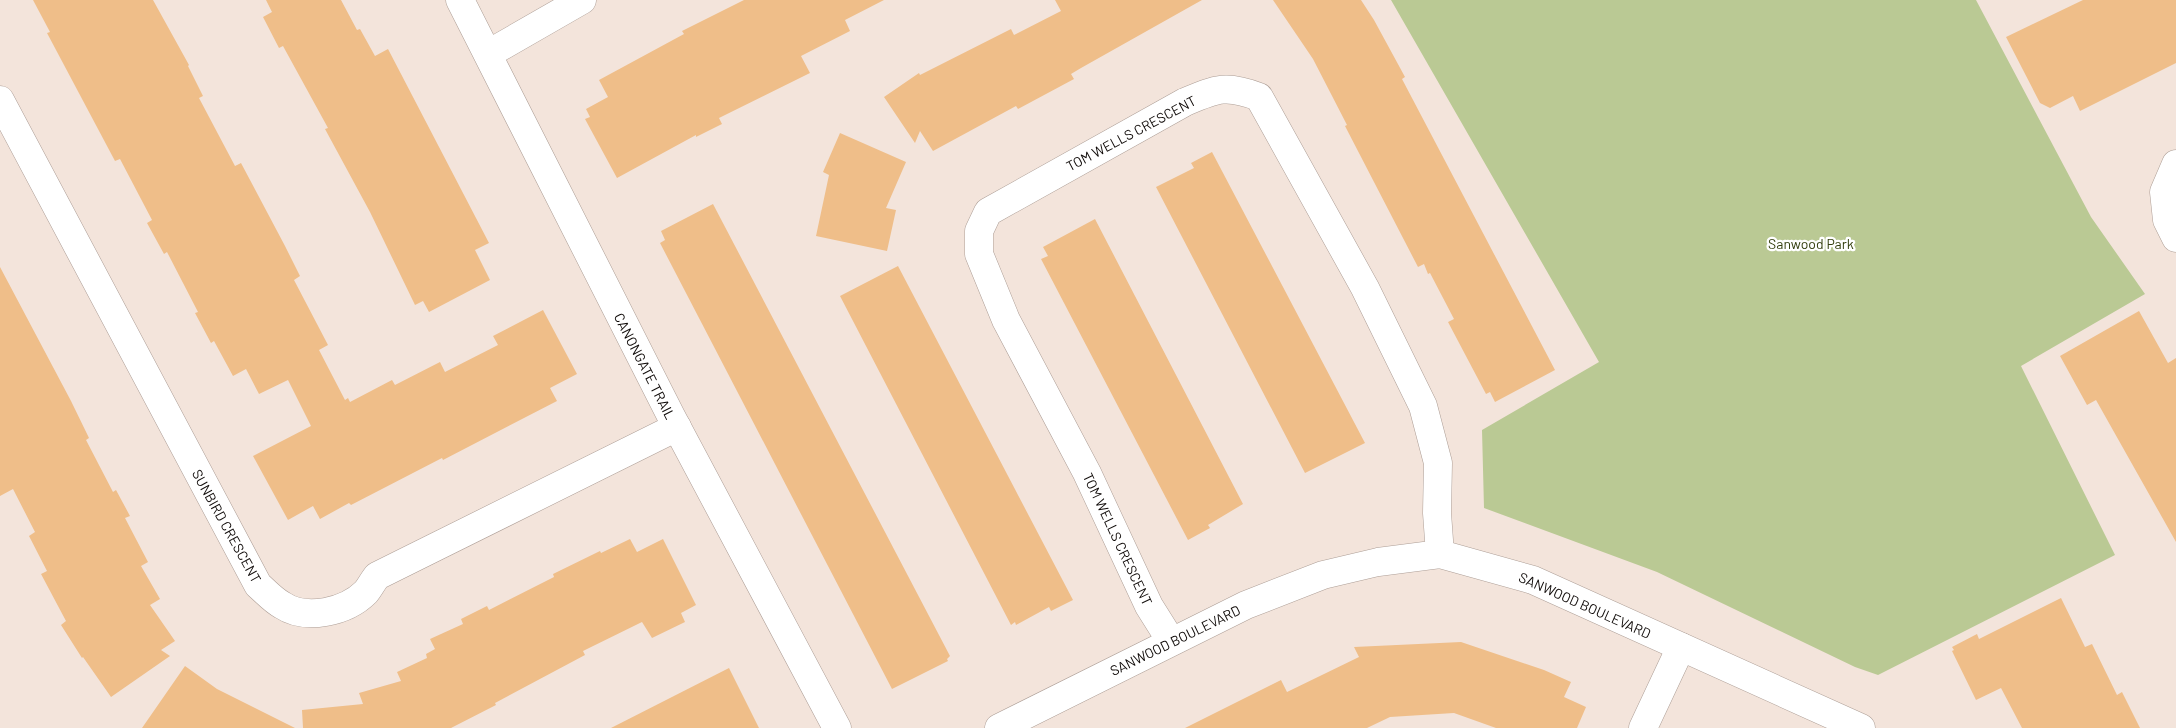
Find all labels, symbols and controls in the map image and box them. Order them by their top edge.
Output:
street label: TOM WELLS CRESCENT [1063,92,1199,174]
park label: Sanwood Park [1768,235,1854,252]
street label: CANONGATE TRAIL [611,310,679,422]
street label: SUNBIRD CRESCENT [189,466,265,586]
street label: TOM WELLS CRESCENT [1080,470,1156,608]
street label: SANWOOD BOULEVARD [1516,568,1654,642]
street label: SANWOOD BOULEVARD [1107,601,1243,679]

